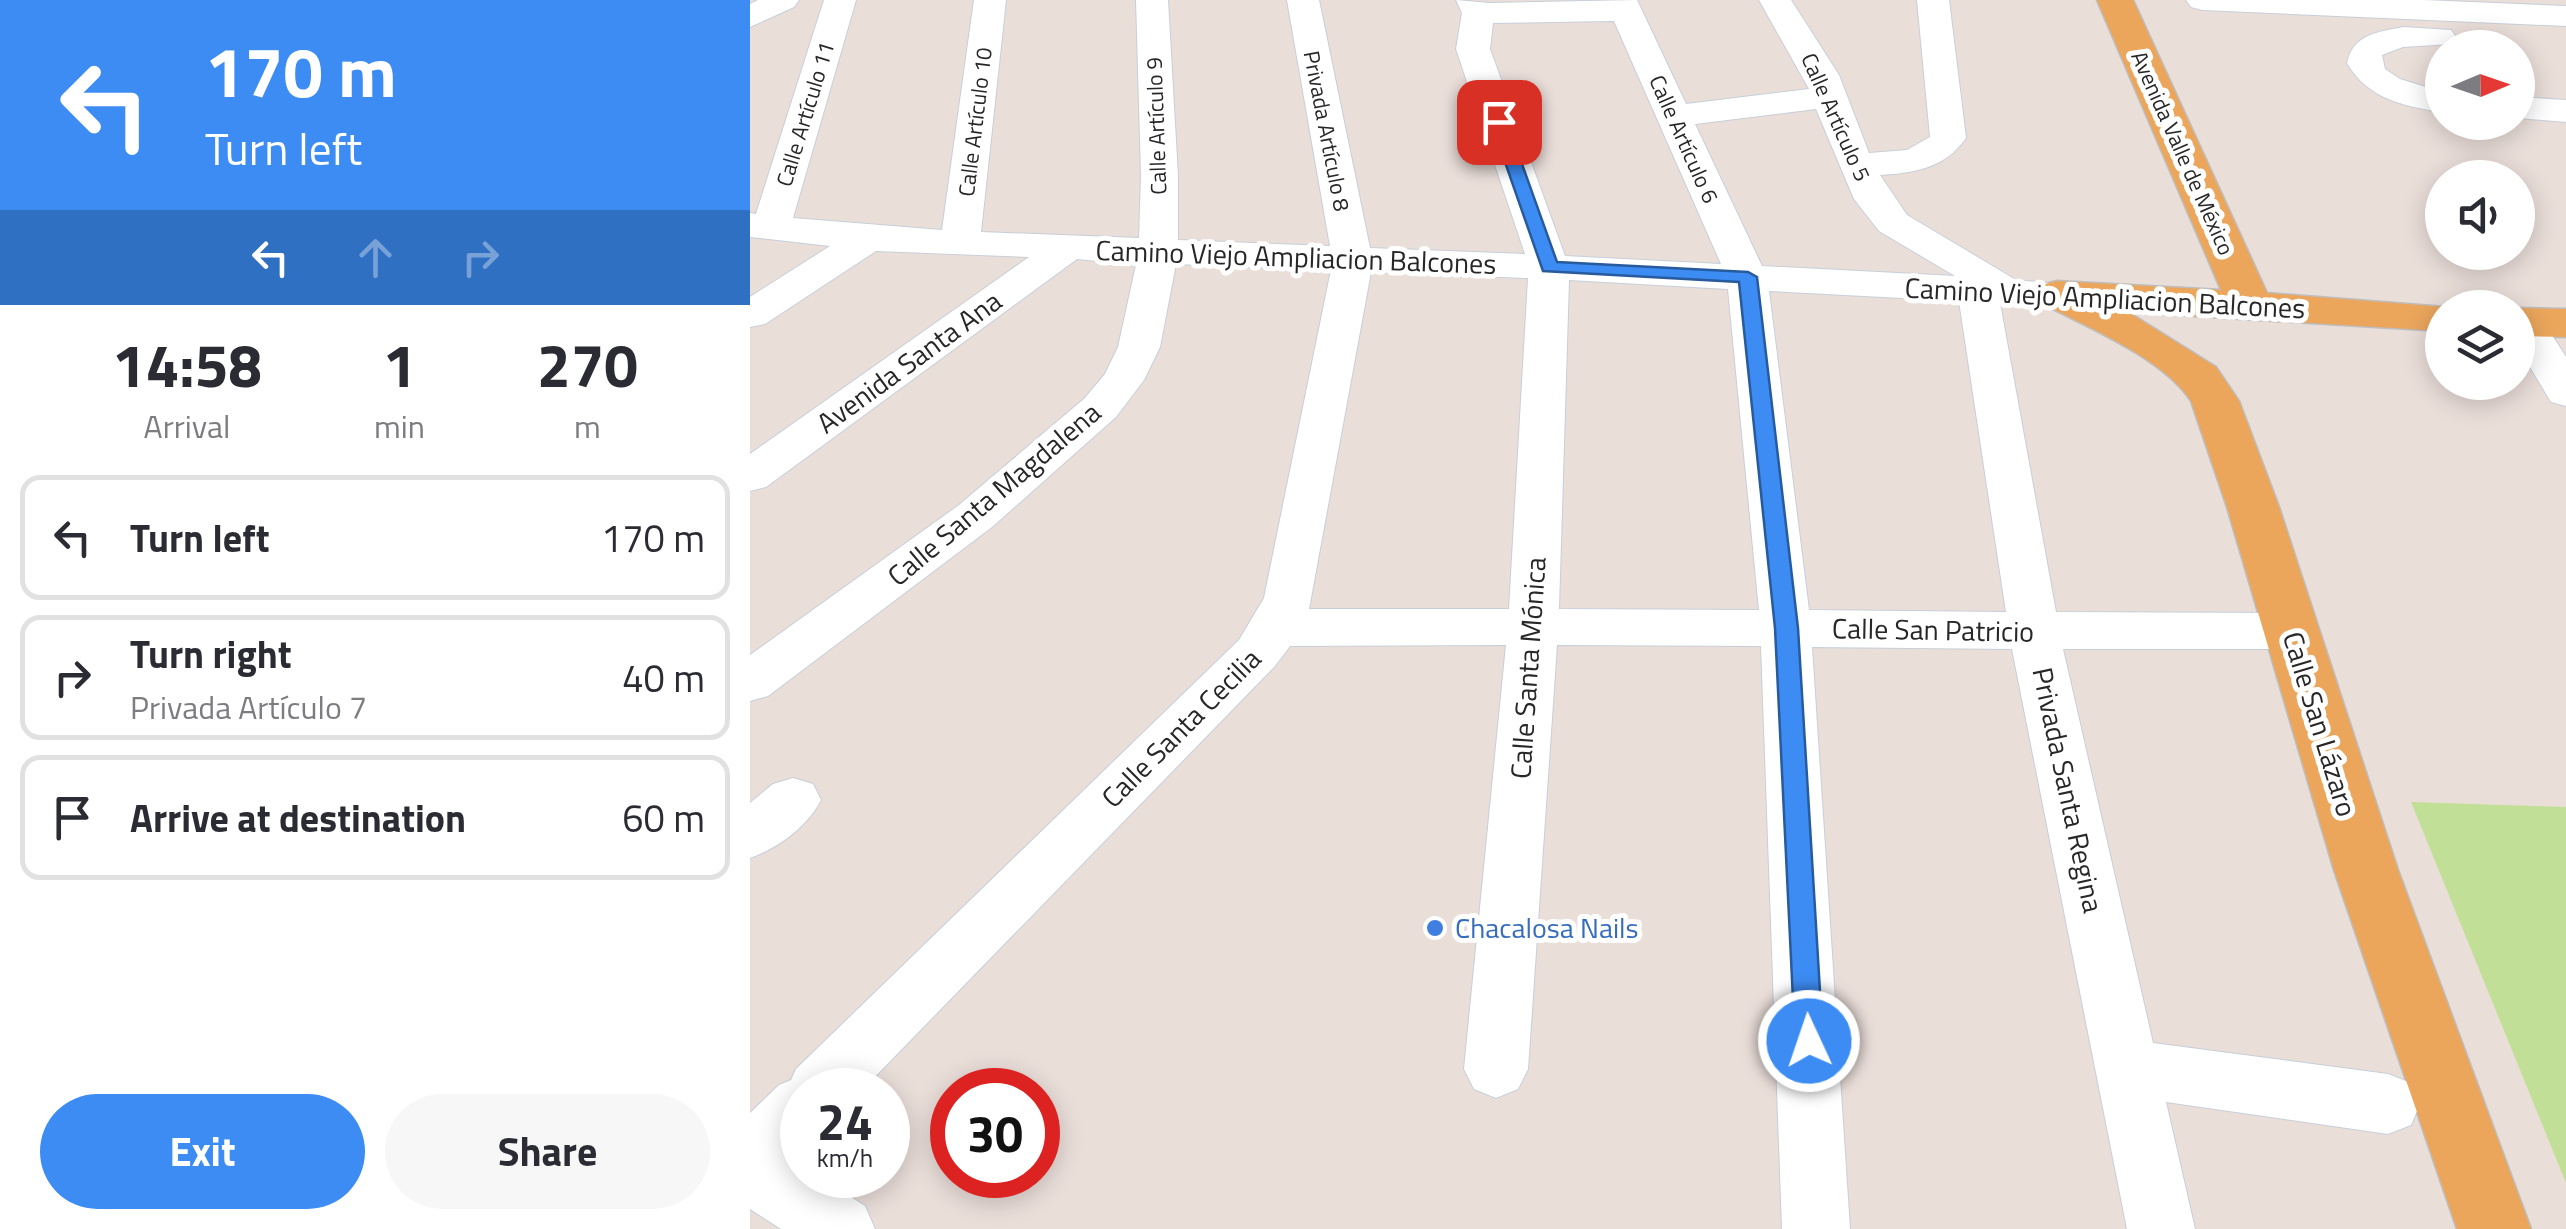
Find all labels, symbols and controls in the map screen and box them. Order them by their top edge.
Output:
text: 170 m [205,18,397,124]
north arrow [2425,30,2535,140]
map controls [2425,30,2535,400]
street label: Calle Artículo 11 [767,37,843,191]
icon: left [40,40,170,170]
street label: Avenida Valle de México [2123,45,2243,261]
street label: Calle Artículo 10 [949,46,1001,198]
street label: Calle Artículo 5 [1793,47,1879,187]
street label: Privada Artículo 8 [1295,48,1359,214]
street label: Calle Artículo 9 [1137,57,1175,195]
street label: Calle Artículo 6 [1641,69,1727,209]
pin [1457,80,1542,165]
icon: arrive [1472,95,1527,150]
text: Turn left [205,114,362,182]
button: sound [2425,160,2535,270]
street label: Camino Viejo Ampliacion Balcones [1095,228,1497,285]
icon: left [243,230,298,285]
icon: ahead [348,230,403,285]
icon: right [453,230,508,285]
street label: Camino Viejo Ampliacion Balcones [1904,266,2306,329]
street label: Avenida Santa Ana [807,280,1010,444]
button: layers [2425,290,2535,400]
text: 14:58 [112,319,262,410]
text: 1 [383,319,416,410]
text: 270 [537,319,638,410]
street label: Calle Santa Magdalena [878,391,1110,596]
text: Arrival [144,402,230,450]
text: min [374,402,425,450]
text: m [574,402,601,450]
text: Turn left [130,509,270,567]
text: 170 m [601,509,705,567]
icon: left [45,510,100,565]
street label: Calle Santa Mónica [1498,556,1557,780]
street label: Calle San Patricio [1832,606,2034,653]
text: Turn right [130,625,292,683]
street label: Calle San Lázaro [2272,626,2369,822]
street label: Calle Santa Cecilia [1091,638,1270,817]
text: 40 m [622,649,705,707]
icon: right [45,650,100,705]
street label: Privada Santa Regina [2022,663,2115,916]
text: Privada Artículo 7 [130,683,367,731]
text: Arrive at destination [130,789,466,847]
text: 60 m [622,789,705,847]
icon: arrive [45,790,100,845]
place label: Chacalosa Nails [1455,906,1639,949]
marker: Chacalosa Nails [1424,917,1446,939]
position arrow [1757,989,1861,1093]
speed limit sign: 30 [930,1068,1060,1198]
text: 24 [817,1083,873,1159]
button: Exit [40,1094,365,1209]
button: Share [385,1094,710,1209]
text: km/h [817,1139,873,1177]

